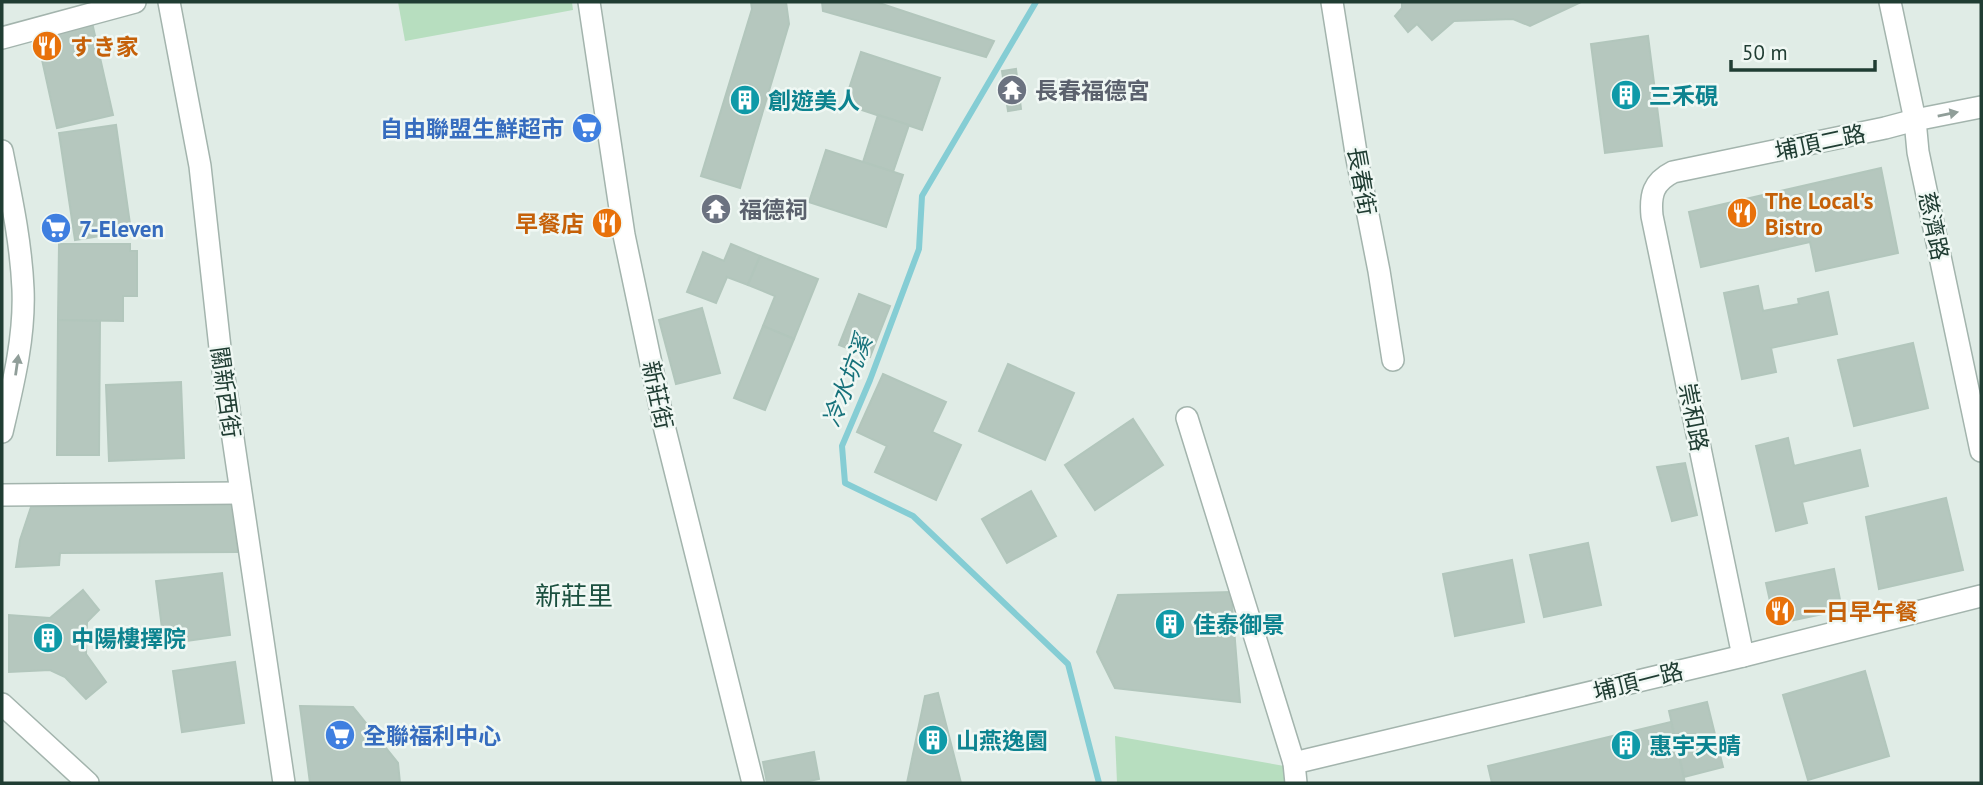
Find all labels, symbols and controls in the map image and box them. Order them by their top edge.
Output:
scale bar [1731,28,1874,72]
restaurant icon: すき家 [30,29,64,63]
place label: すき家 [70,32,139,61]
text: 50 m [1742,39,1788,66]
temple icon: 長春福德宮 [995,73,1029,107]
place label: 長春福德宮 [1035,76,1150,105]
building icon: 三禾硯 [1609,78,1643,112]
place label: 三禾硯 [1649,81,1718,110]
building icon: 創遊美人 [728,83,762,117]
place label: 創遊美人 [768,86,860,115]
one-way arrow [1937,108,1959,119]
supermarket icon: 自由聯盟生鮮超市 [570,111,604,145]
place label: 自由聯盟生鮮超市 [380,114,564,143]
street label: 埔頂二路 [1772,118,1868,166]
street label: 長春街 [1342,145,1382,217]
place label: The Local's Bistro [1765,186,1874,241]
street label: 慈濟路 [1913,189,1955,263]
temple icon: 福德祠 [699,192,733,226]
place label: 福德祠 [739,195,808,224]
restaurant icon: The Local's Bistro [1725,196,1759,230]
restaurant icon: 早餐店 [590,206,624,240]
place label: 早餐店 [515,209,584,238]
supermarket icon: 7-Eleven [39,211,73,245]
place label: 7-Eleven [79,214,164,243]
water label: 冷水坑溪 [815,328,880,431]
street label: 關新西街 [205,344,247,440]
one-way arrow [11,354,22,376]
street label: 新莊街 [637,358,679,432]
street label: 崇和路 [1673,380,1715,454]
district label: 新莊里 [535,579,613,612]
restaurant icon: 一日早午餐 [1763,594,1797,628]
place label: 一日早午餐 [1803,597,1918,626]
building icon: 佳泰御景 [1153,607,1187,641]
place label: 佳泰御景 [1193,610,1285,639]
building icon: 中陽樓擇院 [31,621,65,655]
place label: 中陽樓擇院 [71,624,186,653]
street label: 埔頂一路 [1590,656,1686,706]
supermarket icon: 全聯福利中心 [323,718,357,752]
place label: 全聯福利中心 [363,721,501,750]
building icon: 山燕逸園 [916,723,950,757]
place label: 山燕逸園 [956,726,1048,755]
building icon: 惠宇天晴 [1609,728,1643,762]
place label: 惠宇天晴 [1649,731,1741,760]

